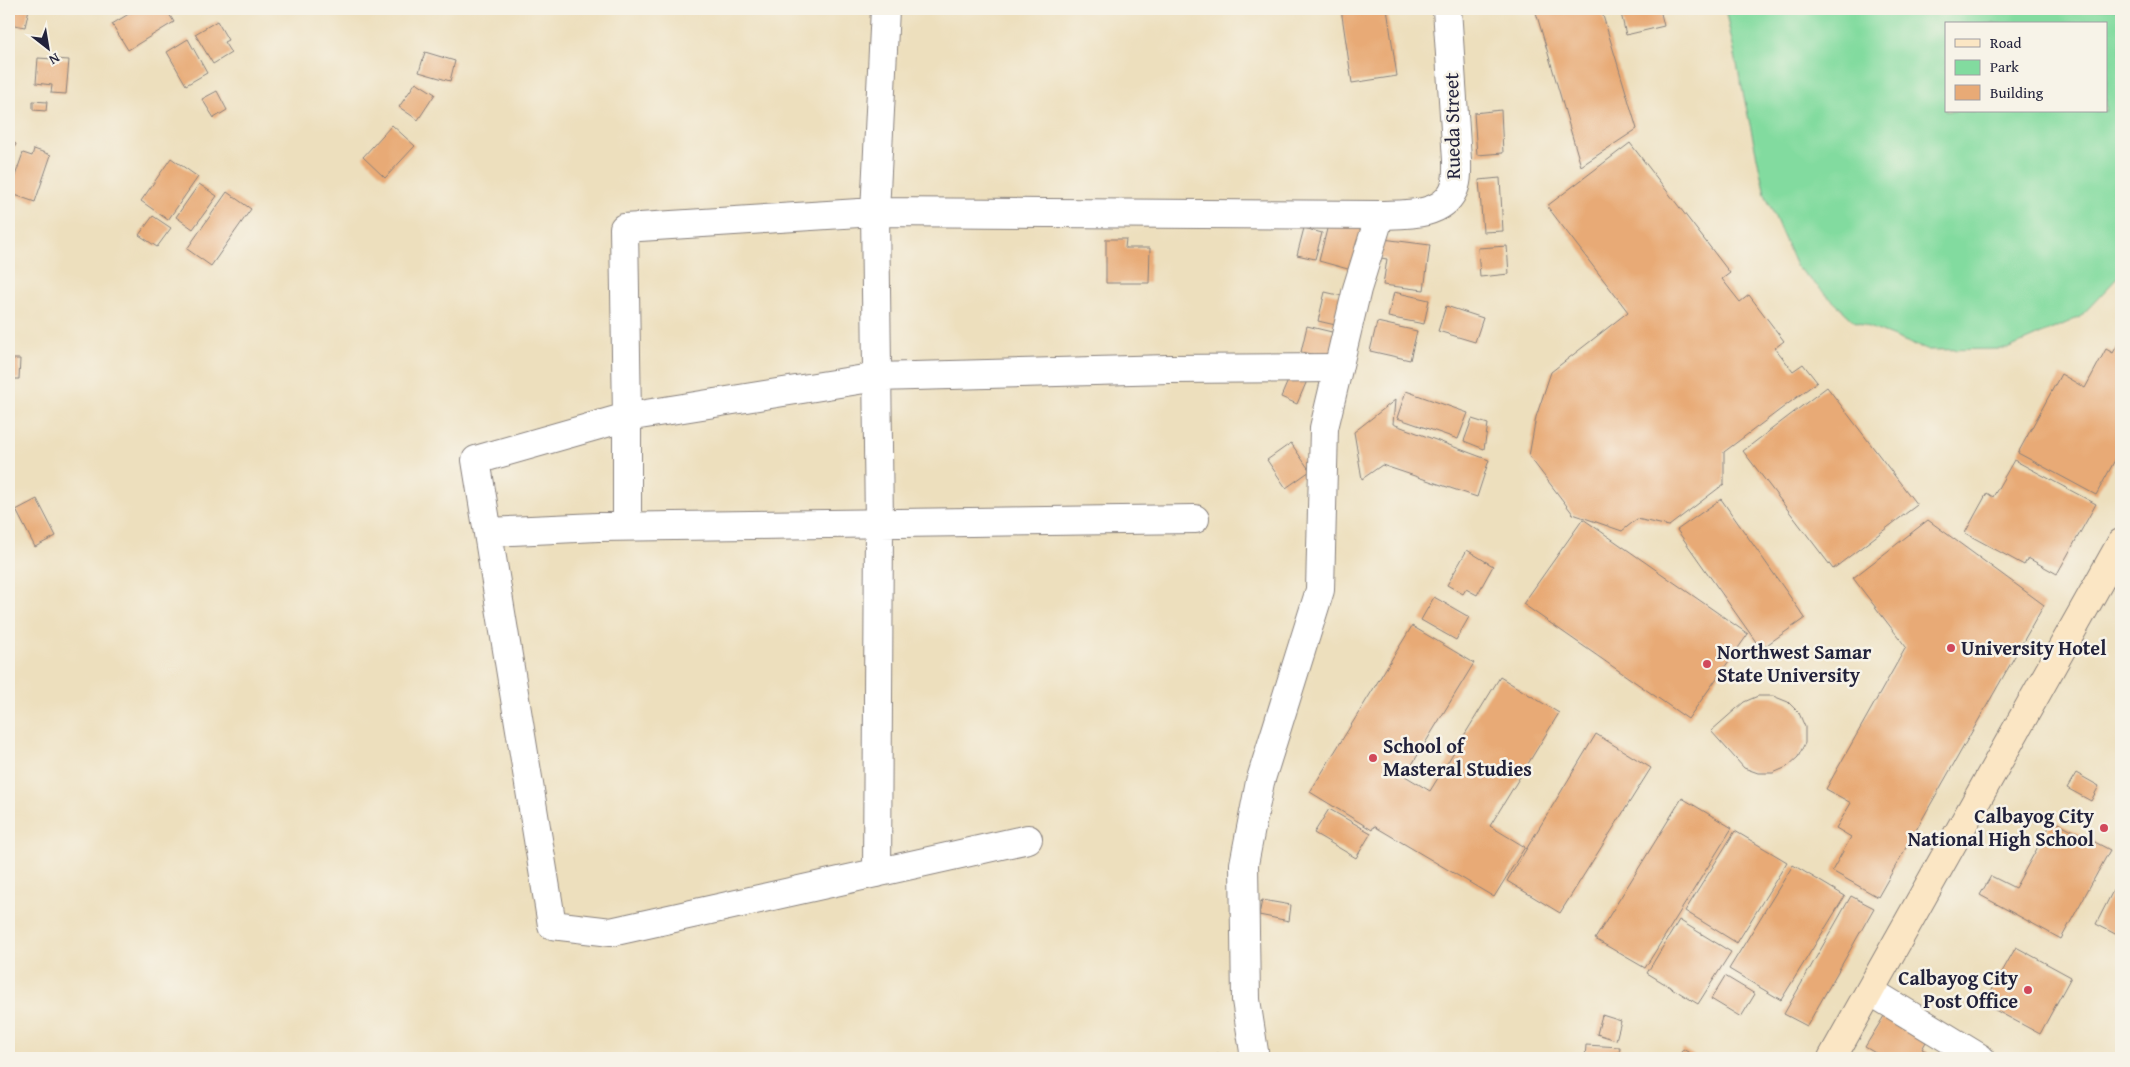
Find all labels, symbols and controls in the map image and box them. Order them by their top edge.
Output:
north arrow [22,22,72,72]
legend [1945,22,2108,112]
text: Road [1990,32,2021,53]
text: N [45,48,64,70]
text: Park [1990,56,2019,77]
street label: Rueda Street [1436,72,1467,180]
text: Building [1990,82,2044,103]
place label: University Hotel [1961,633,2106,662]
place label: Northwest Samar State University [1717,637,1871,689]
marker: University Hotel [1945,642,1957,654]
marker: Northwest Samar State University [1701,658,1713,670]
place label: School of Masteral Studies [1383,731,1532,783]
marker: School of Masteral Studies [1367,752,1379,764]
place label: Calbayog City National High School [1908,801,2095,853]
marker: Calbayog City National High School [2098,822,2110,834]
place label: Calbayog City Post Office [1898,963,2019,1015]
marker: Calbayog City Post Office [2022,984,2034,996]

